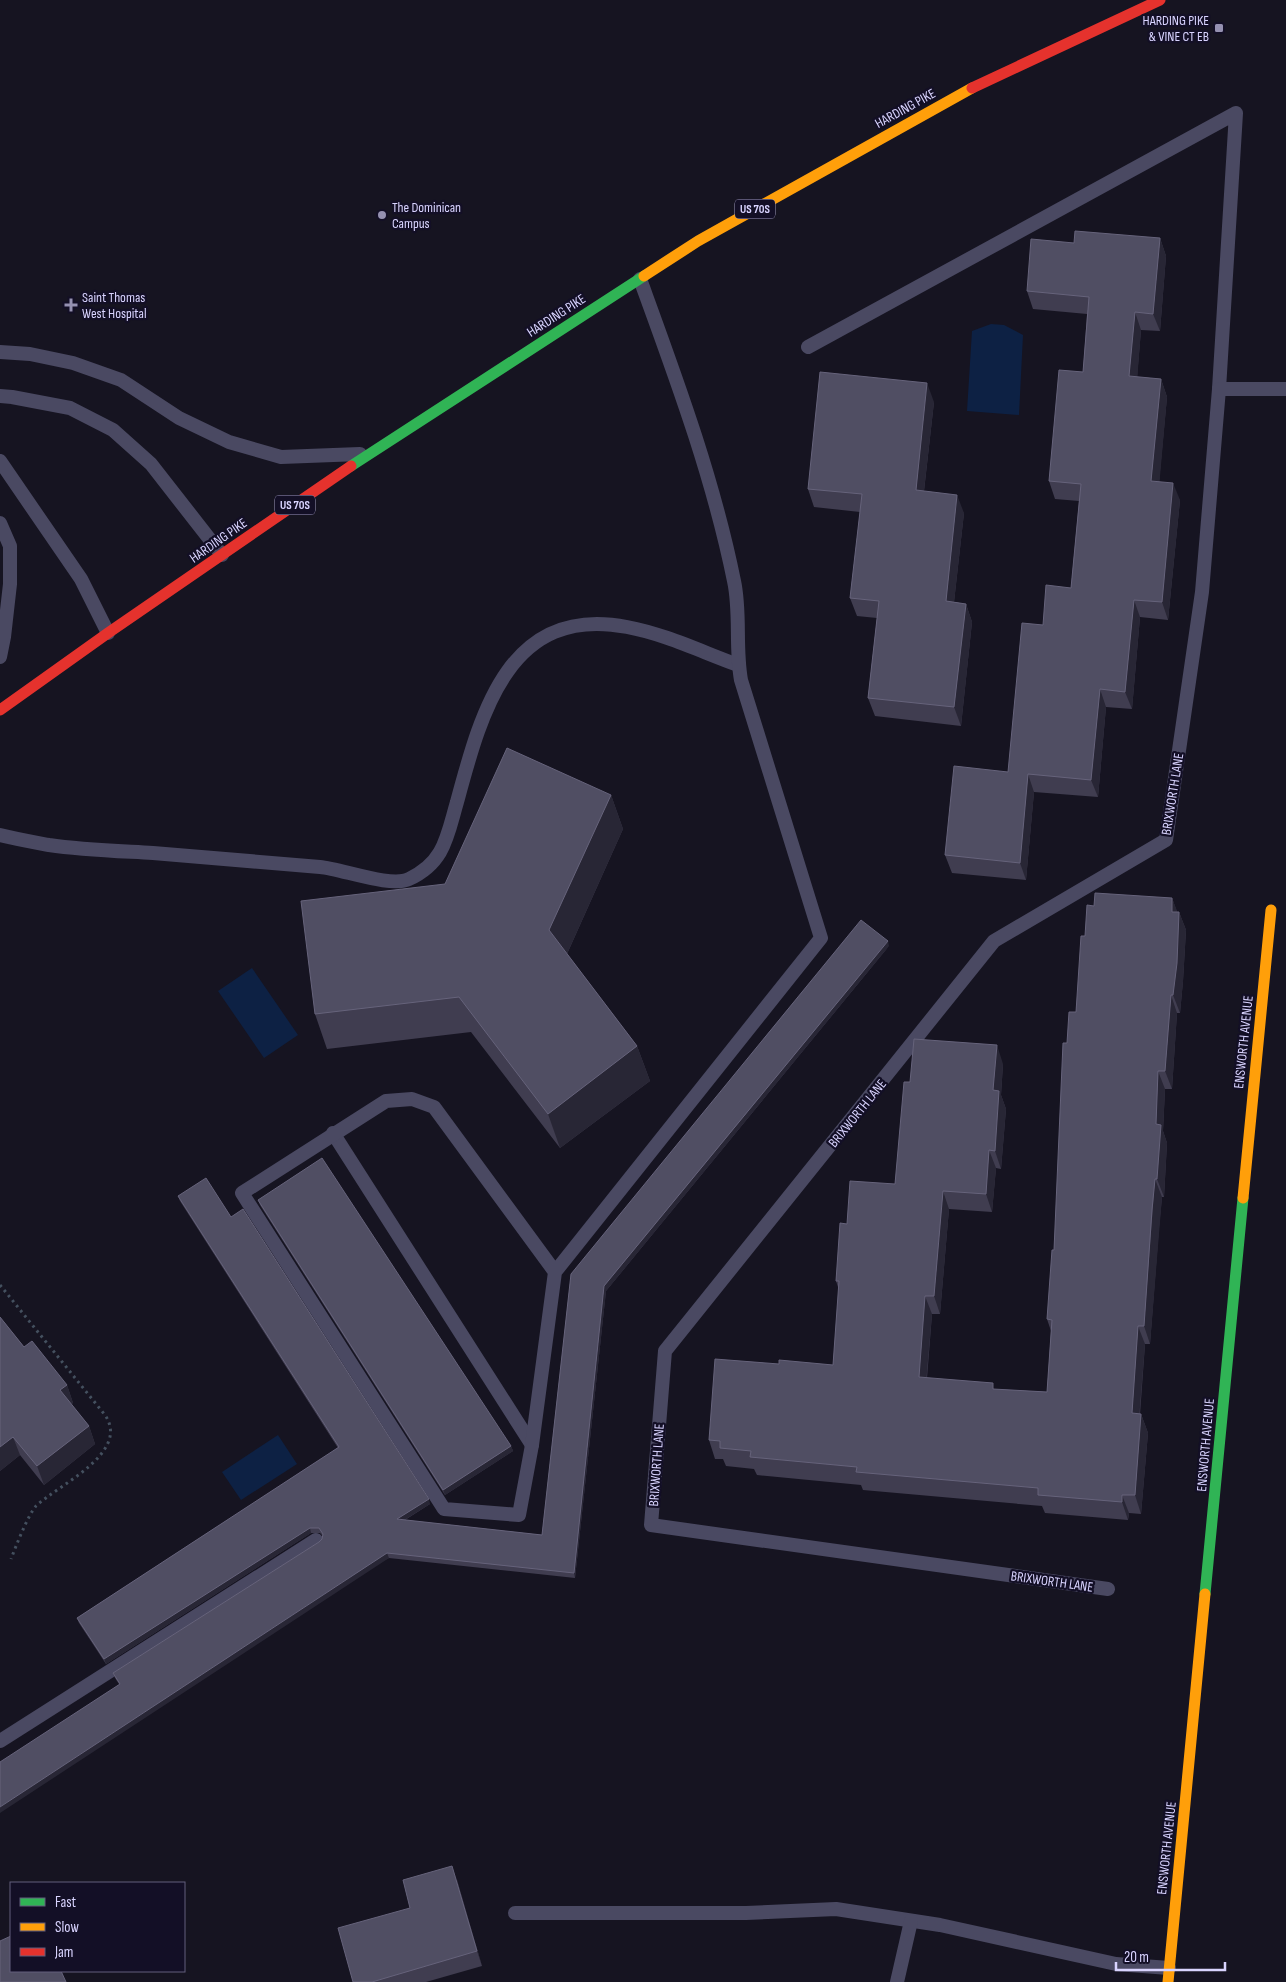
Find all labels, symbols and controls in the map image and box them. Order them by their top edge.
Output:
place label: HARDING PIKE & VINE CT EB [1143,12,1209,45]
marker: HARDING PIKE & VINE CT EB [1213,22,1225,34]
street label: HARDING PIKE [872,85,939,132]
place label: The Dominican Campus [392,199,461,232]
road number: US 70S [735,200,775,218]
marker: The Dominican Campus [376,209,388,221]
place label: Saint Thomas West Hospital [82,289,147,322]
street label: HARDING PIKE [524,290,589,341]
marker: Saint Thomas West Hospital [64,298,78,312]
road number: US 70S [275,496,315,514]
street label: HARDING PIKE [186,514,251,566]
street label: BRIXWORTH LANE [1158,752,1187,836]
street label: ENSWORTH AVENUE [1230,994,1257,1089]
street label: BRIXWORTH LANE [825,1076,890,1151]
street label: ENSWORTH AVENUE [1193,1397,1218,1492]
street label: BRIXWORTH LANE [645,1423,668,1507]
street label: BRIXWORTH LANE [1010,1567,1094,1596]
street label: ENSWORTH AVENUE [1153,1800,1180,1895]
legend [10,1882,185,1972]
text: Fast [55,1893,77,1912]
text: Slow [55,1918,79,1937]
scale bar [1116,1940,1225,1972]
text: Jam [54,1943,73,1962]
text: 20 m [1124,1948,1149,1967]

